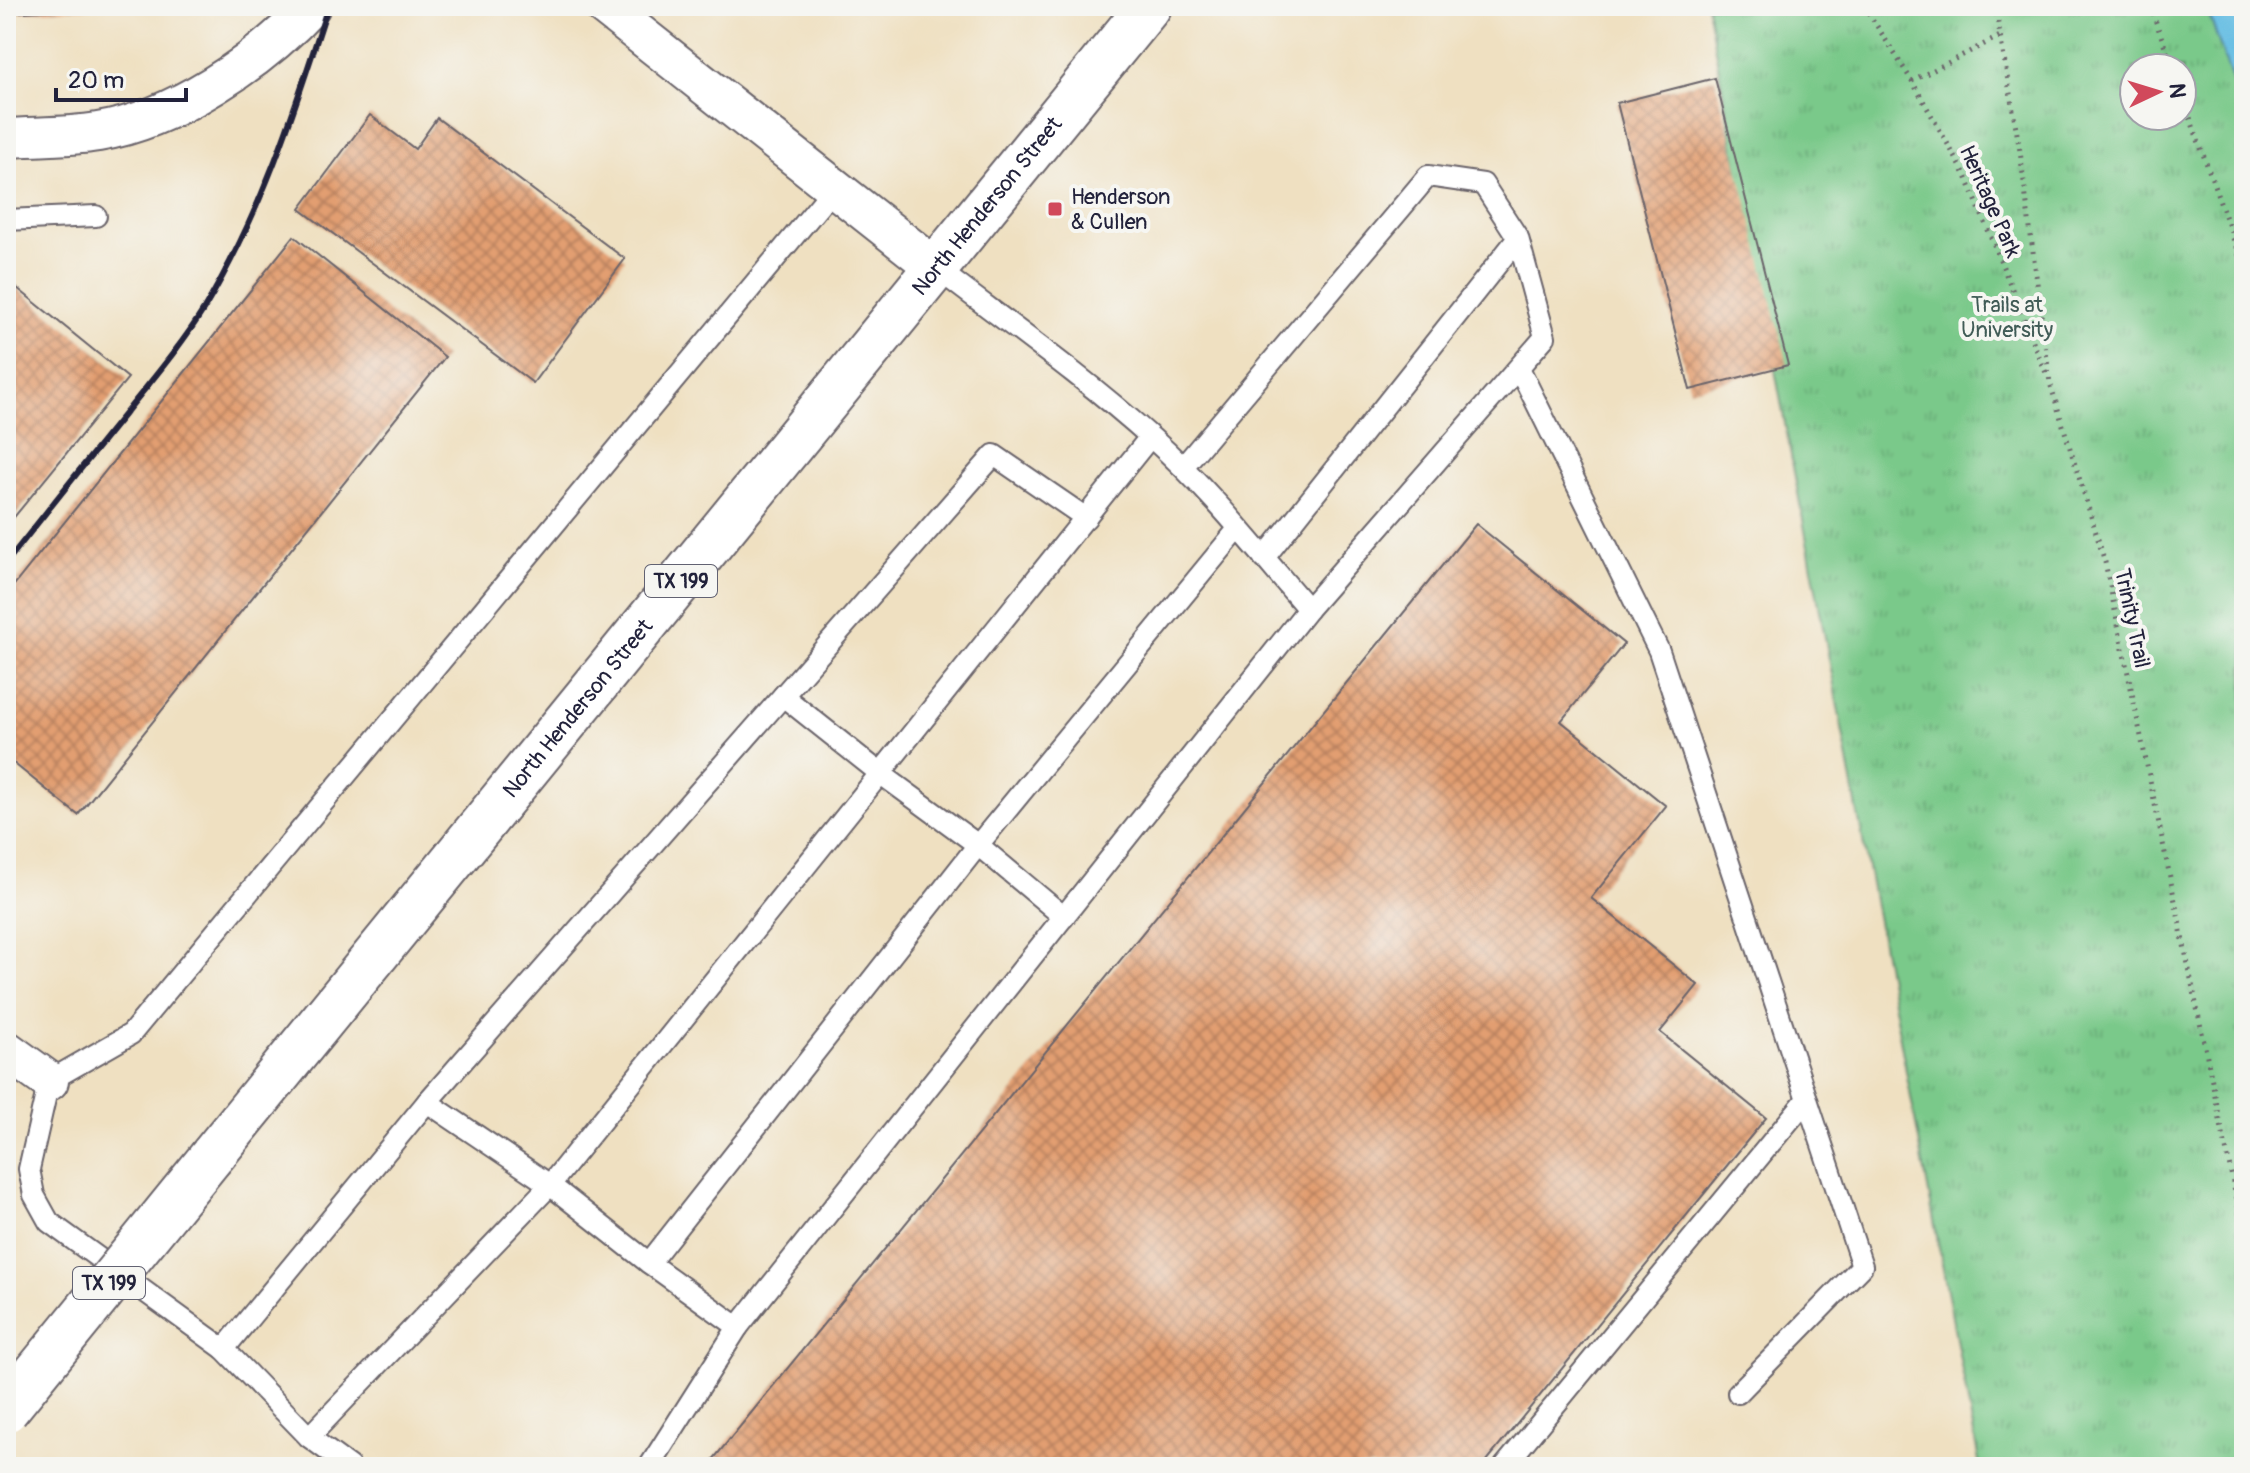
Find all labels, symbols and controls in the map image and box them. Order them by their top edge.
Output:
scale bar [56,52,186,102]
north arrow [2118,52,2198,132]
text: 20 m [68,66,124,95]
text: N [2162,82,2191,99]
street label: North Henderson Street [906,111,1068,301]
street label: Heritage Park [1953,141,2027,262]
place label: Henderson & Cullen [1071,183,1170,236]
marker: Henderson & Cullen [1046,200,1064,218]
park label: Trails at University [1961,291,2053,344]
road number: TX 199 [645,565,717,597]
street label: Trinity Trail [2108,566,2156,671]
street label: North Henderson Street [497,613,659,804]
road number: TX 199 [73,1267,145,1299]

